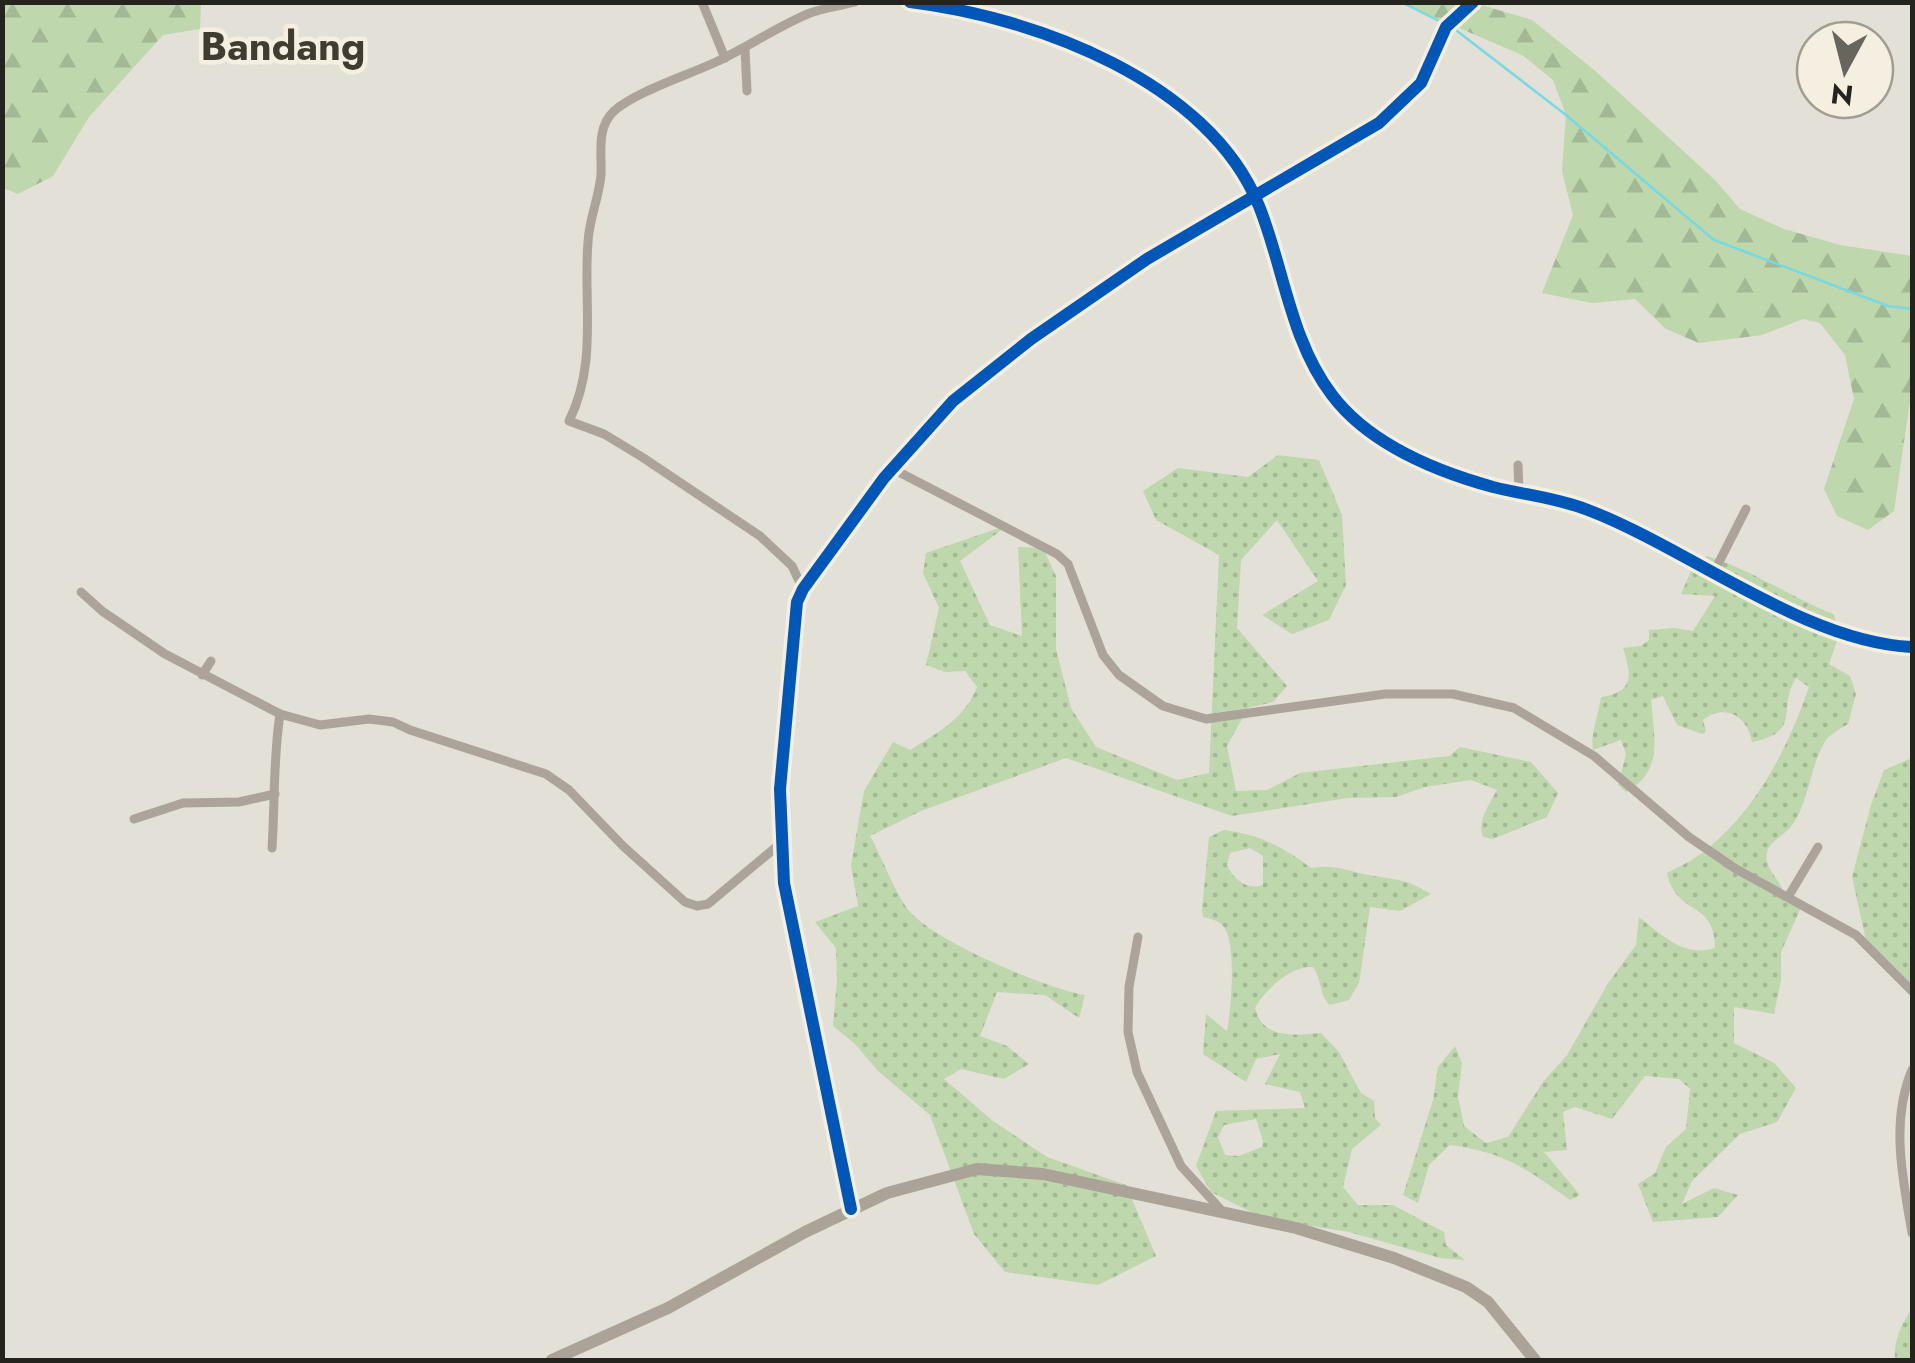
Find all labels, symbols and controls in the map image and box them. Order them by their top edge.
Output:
district label: Bandang [201,17,365,75]
north arrow [1795,20,1895,120]
text: N [1828,73,1856,116]

